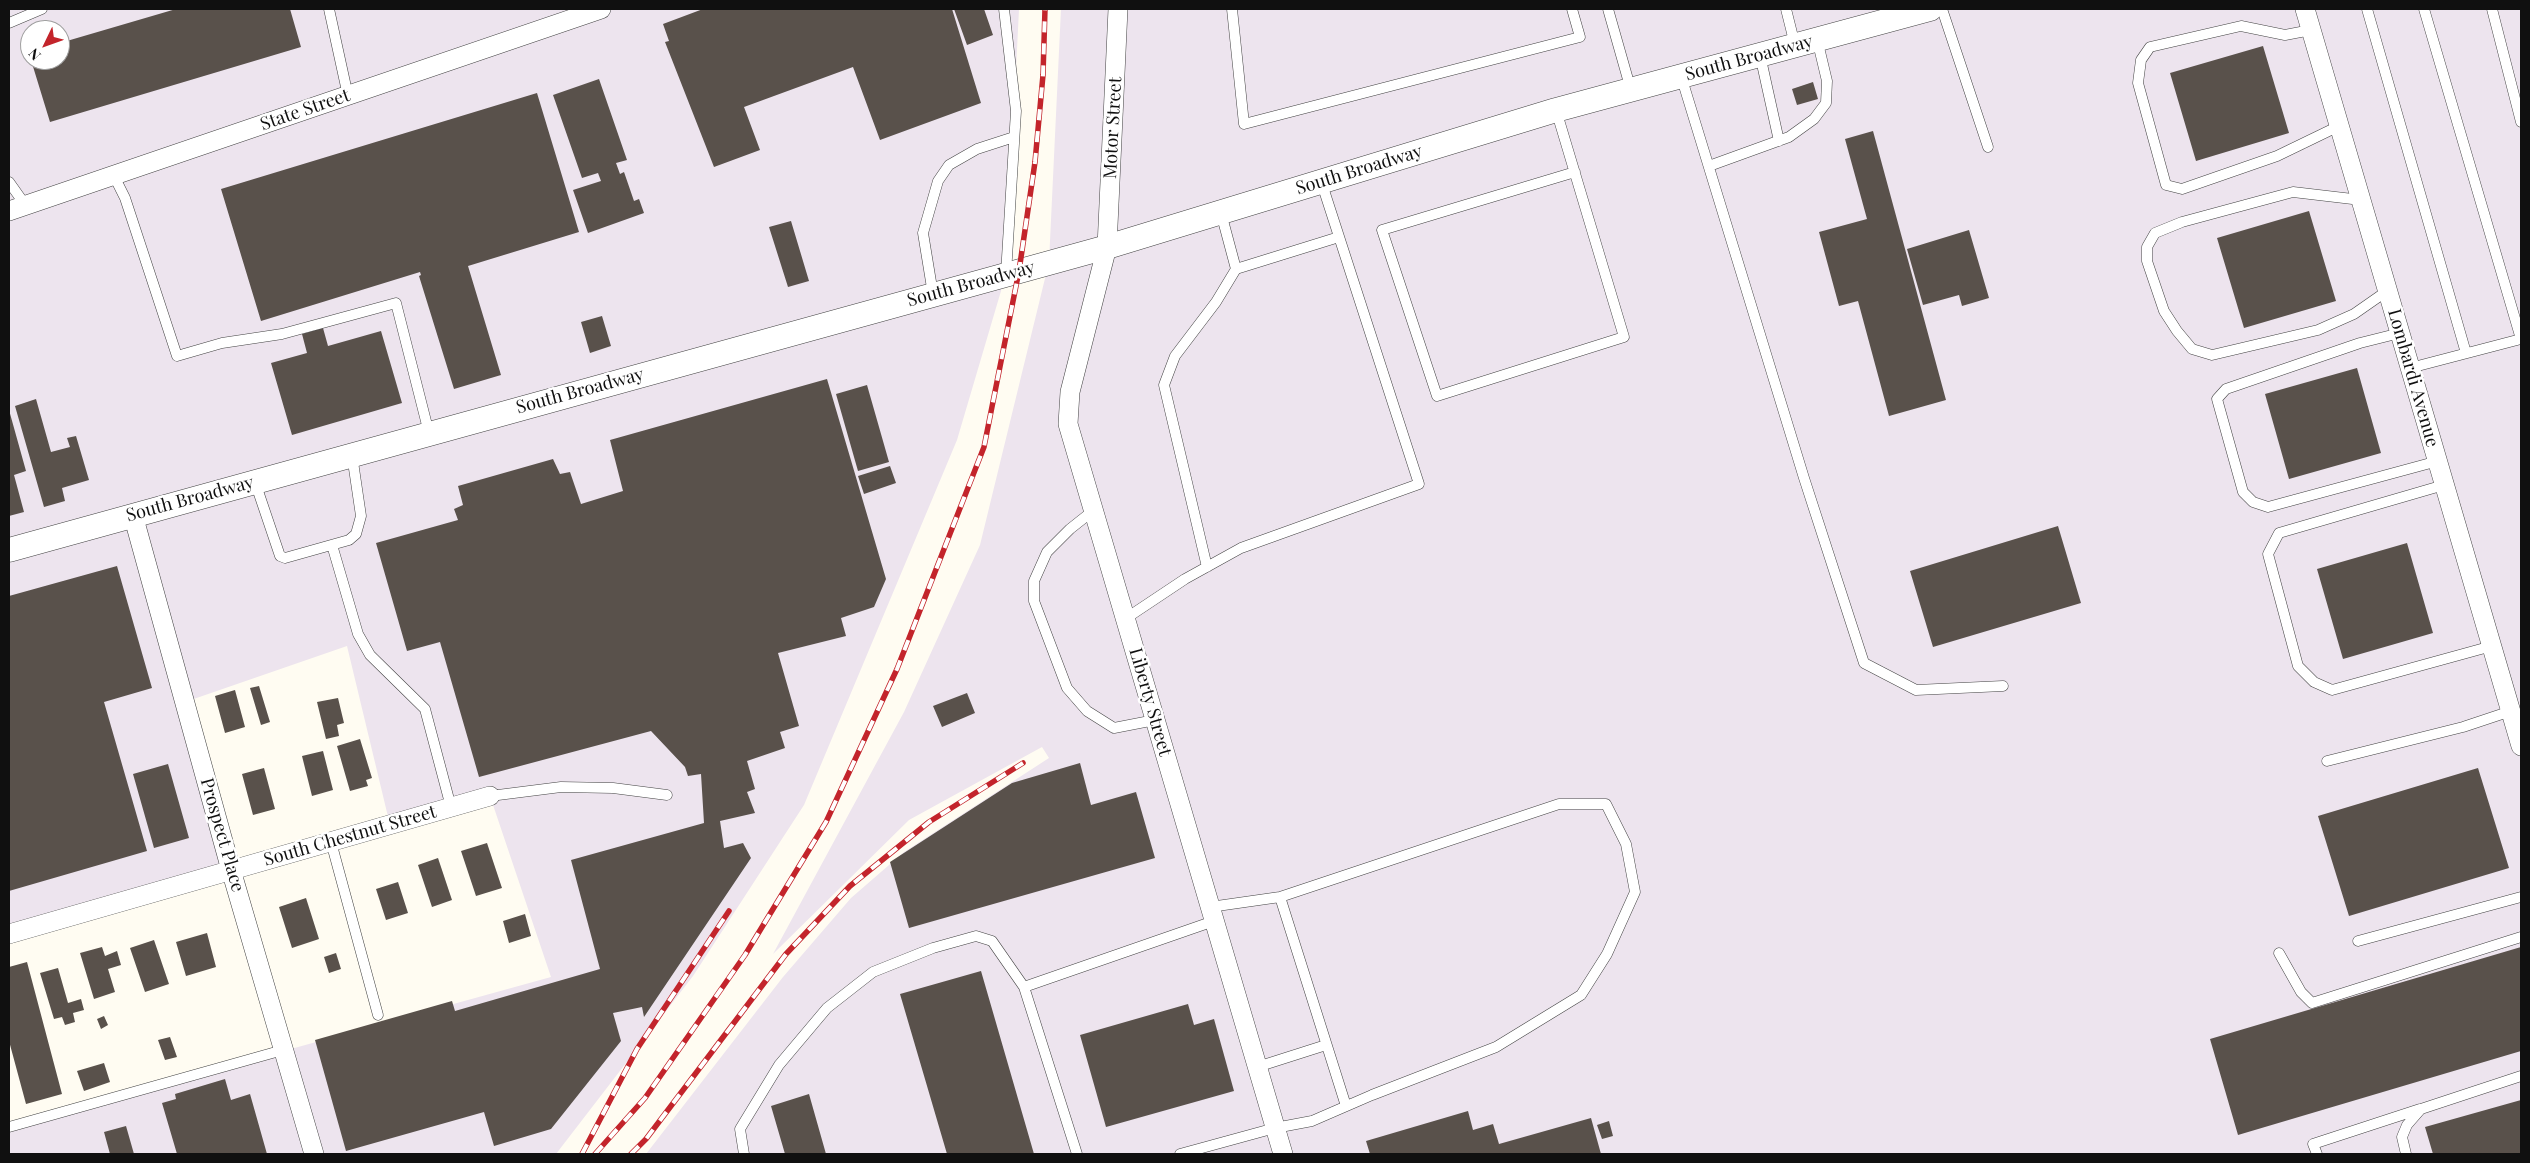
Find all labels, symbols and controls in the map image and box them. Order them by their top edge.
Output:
north arrow [20,20,70,70]
street label: South Broadway [1683,31,1815,85]
text: N [24,45,45,65]
street label: Motor Street [1100,76,1126,180]
street label: State Street [257,85,353,135]
street label: South Broadway [1293,140,1425,200]
street label: South Broadway [905,257,1037,311]
street label: Lombardi Avenue [2383,306,2443,450]
street label: South Broadway [514,364,646,418]
street label: South Broadway [124,472,256,526]
street label: Liberty Street [1124,645,1176,759]
street label: Prospect Place [195,776,249,894]
street label: South Chestnut Street [261,801,439,871]

